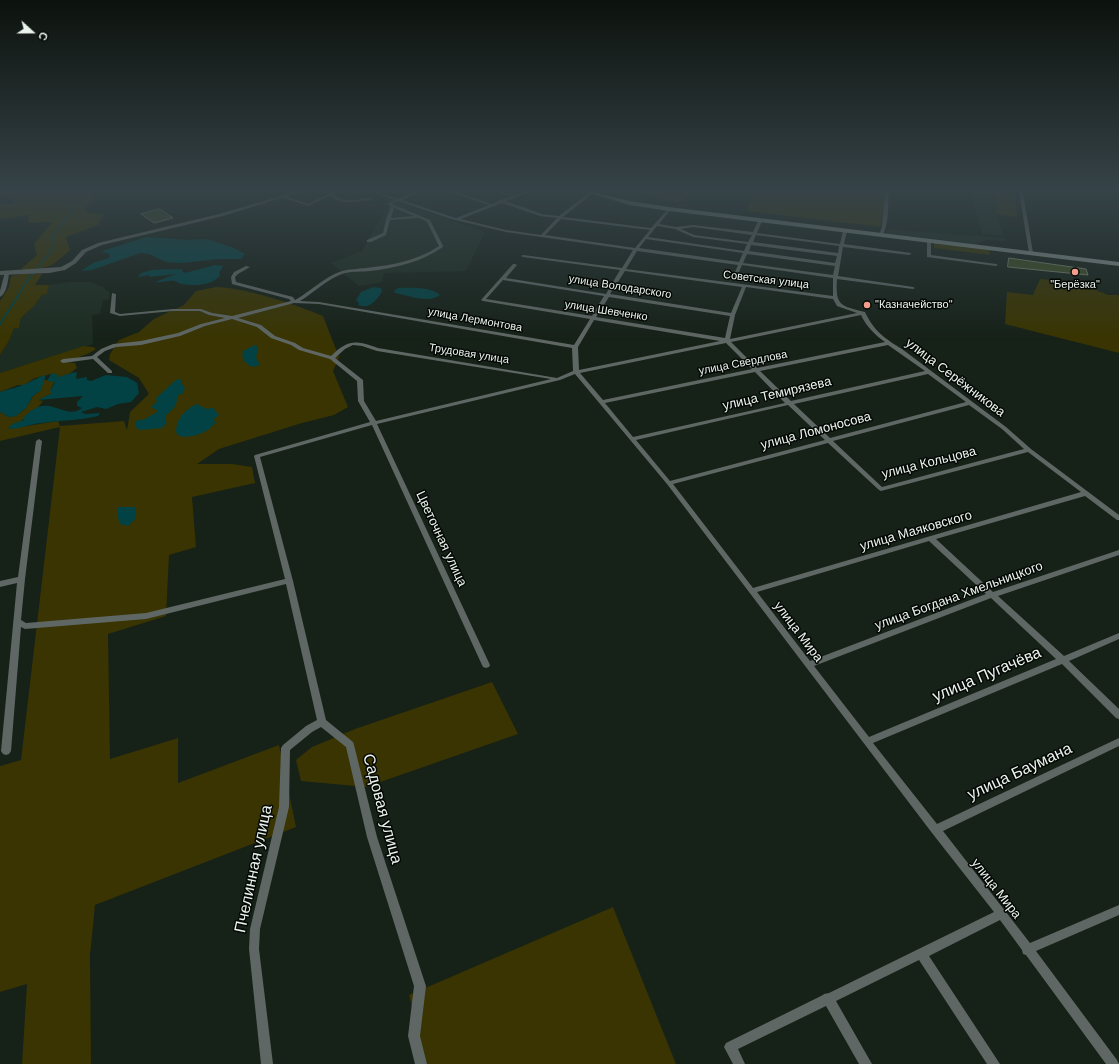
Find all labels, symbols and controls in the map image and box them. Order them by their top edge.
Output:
north arrow [12,12,52,52]
text: С [36,30,50,42]
marker: "Берёзка" [1070,267,1080,277]
street label: Советская улица [722,268,810,292]
street label: улица Володарского [568,272,672,302]
place label: "Берёзка" [1050,278,1100,292]
street label: улица Шевченко [564,298,648,324]
place label: "Казначейство" [875,298,953,312]
marker: "Казначейство" [862,300,872,310]
street label: улица Лермонтова [427,305,523,335]
street label: улица Серёжникова [902,335,1008,421]
street label: Трудовая улица [428,341,510,367]
street label: улица Свердлова [698,348,788,378]
street label: улица Темирязева [721,374,833,414]
street label: улица Ломоносова [759,409,873,453]
street label: улица Кольцова [880,444,978,482]
street label: Цветочная улица [412,489,470,589]
street label: улица Маяковского [858,508,974,554]
street label: улица Богдана Хмельницкого [873,558,1045,634]
street label: улица Мира [770,599,826,665]
street label: улица Пугачёва [930,643,1044,707]
street label: улица Баумана [965,739,1075,805]
street label: Садовая улица [358,752,406,866]
street label: Пчелинная улица [231,803,277,935]
street label: улица Мира [968,856,1024,922]

